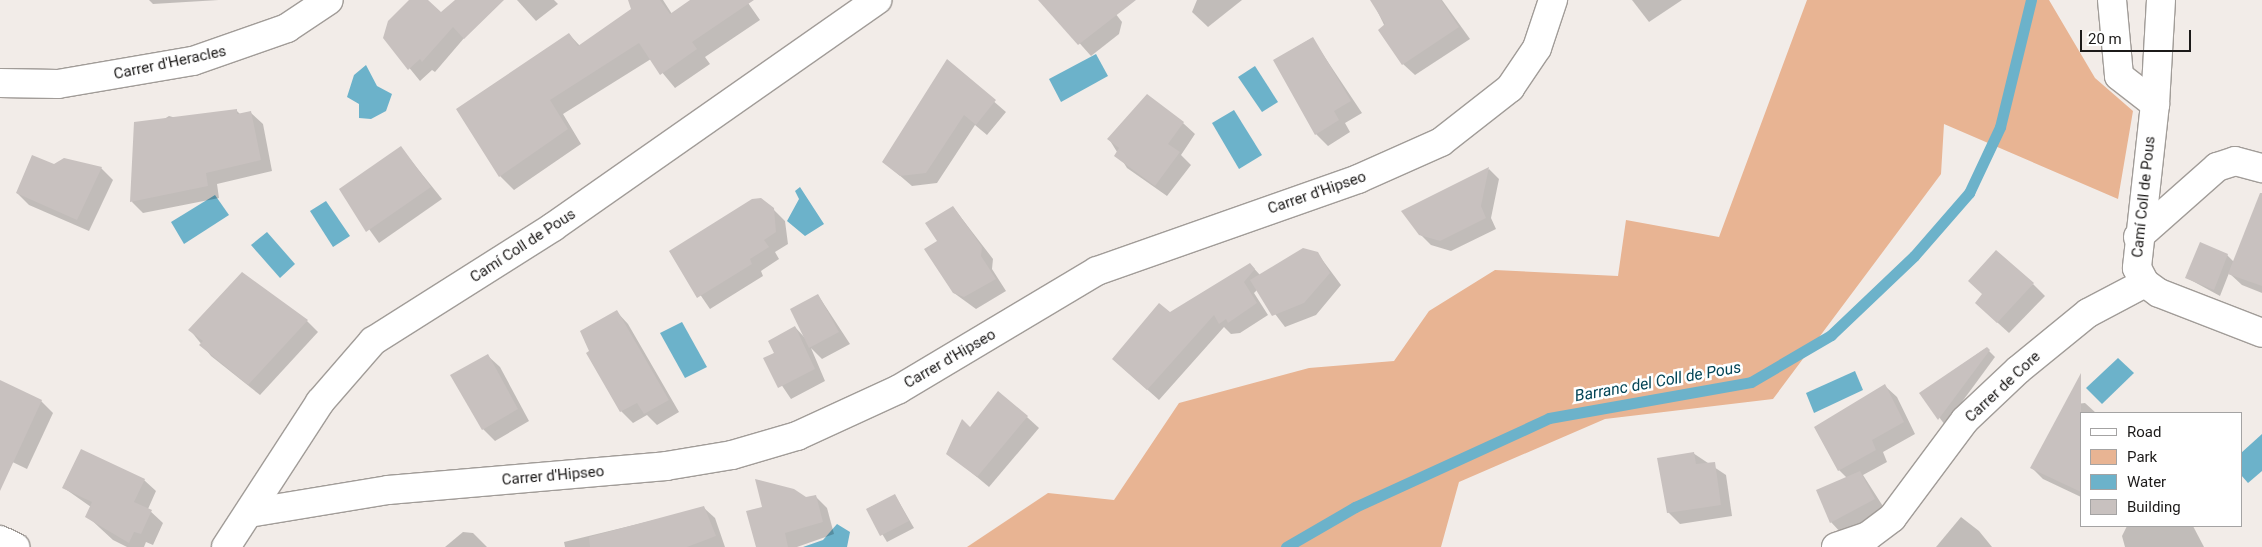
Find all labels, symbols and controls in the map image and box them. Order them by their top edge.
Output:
scale bar [2082,20,2193,52]
text: 20 m [2088,30,2122,48]
street label: Carrer d'Heracles [112,42,228,84]
street label: Camí Coll de Pous [2129,135,2159,259]
street label: Carrer d'Hipseo [1265,168,1369,218]
street label: Camí Coll de Pous [467,205,579,287]
street label: Carrer d'Hipseo [901,326,999,392]
street label: Carrer de Core [1962,348,2044,426]
water label: Barranc del Coll de Pous [1573,358,1743,406]
legend [2080,412,2242,527]
text: Road [2127,423,2161,441]
text: Park [2127,448,2157,466]
street label: Carrer d'Hipseo [501,463,605,489]
text: Water [2127,473,2166,491]
text: Building [2127,498,2181,516]

